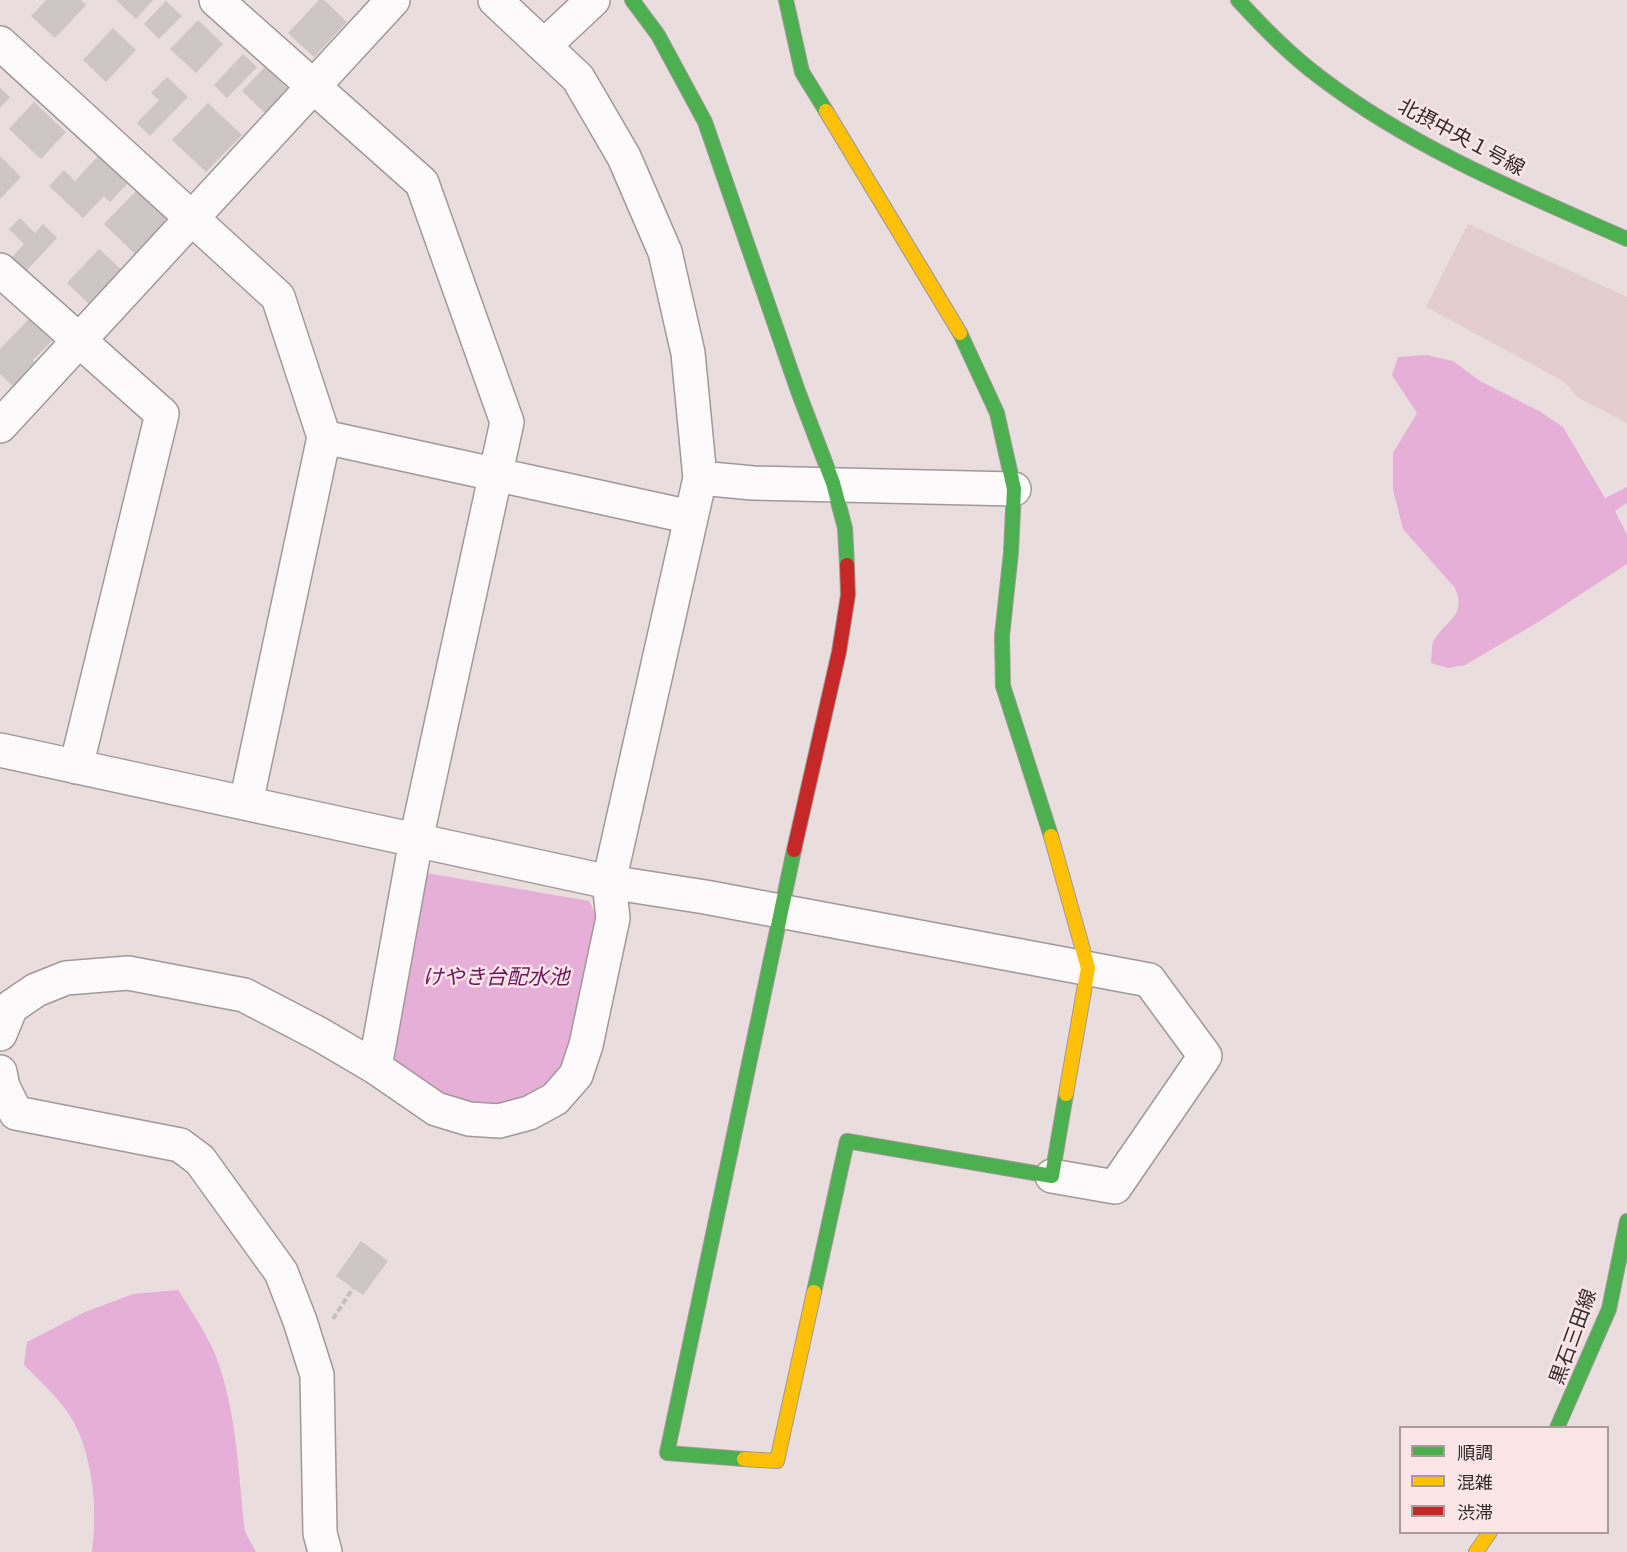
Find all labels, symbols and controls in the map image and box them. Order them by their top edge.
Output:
street label: 北摂中央１号線 [1394,95,1528,181]
water label: けやき台配水池 [423,965,569,991]
street label: 黒石三田線 [1546,1286,1602,1388]
legend [1399,1426,1609,1534]
text: 順調 [1457,1442,1493,1464]
text: 混雑 [1457,1472,1493,1494]
text: 渋滞 [1457,1502,1493,1524]

